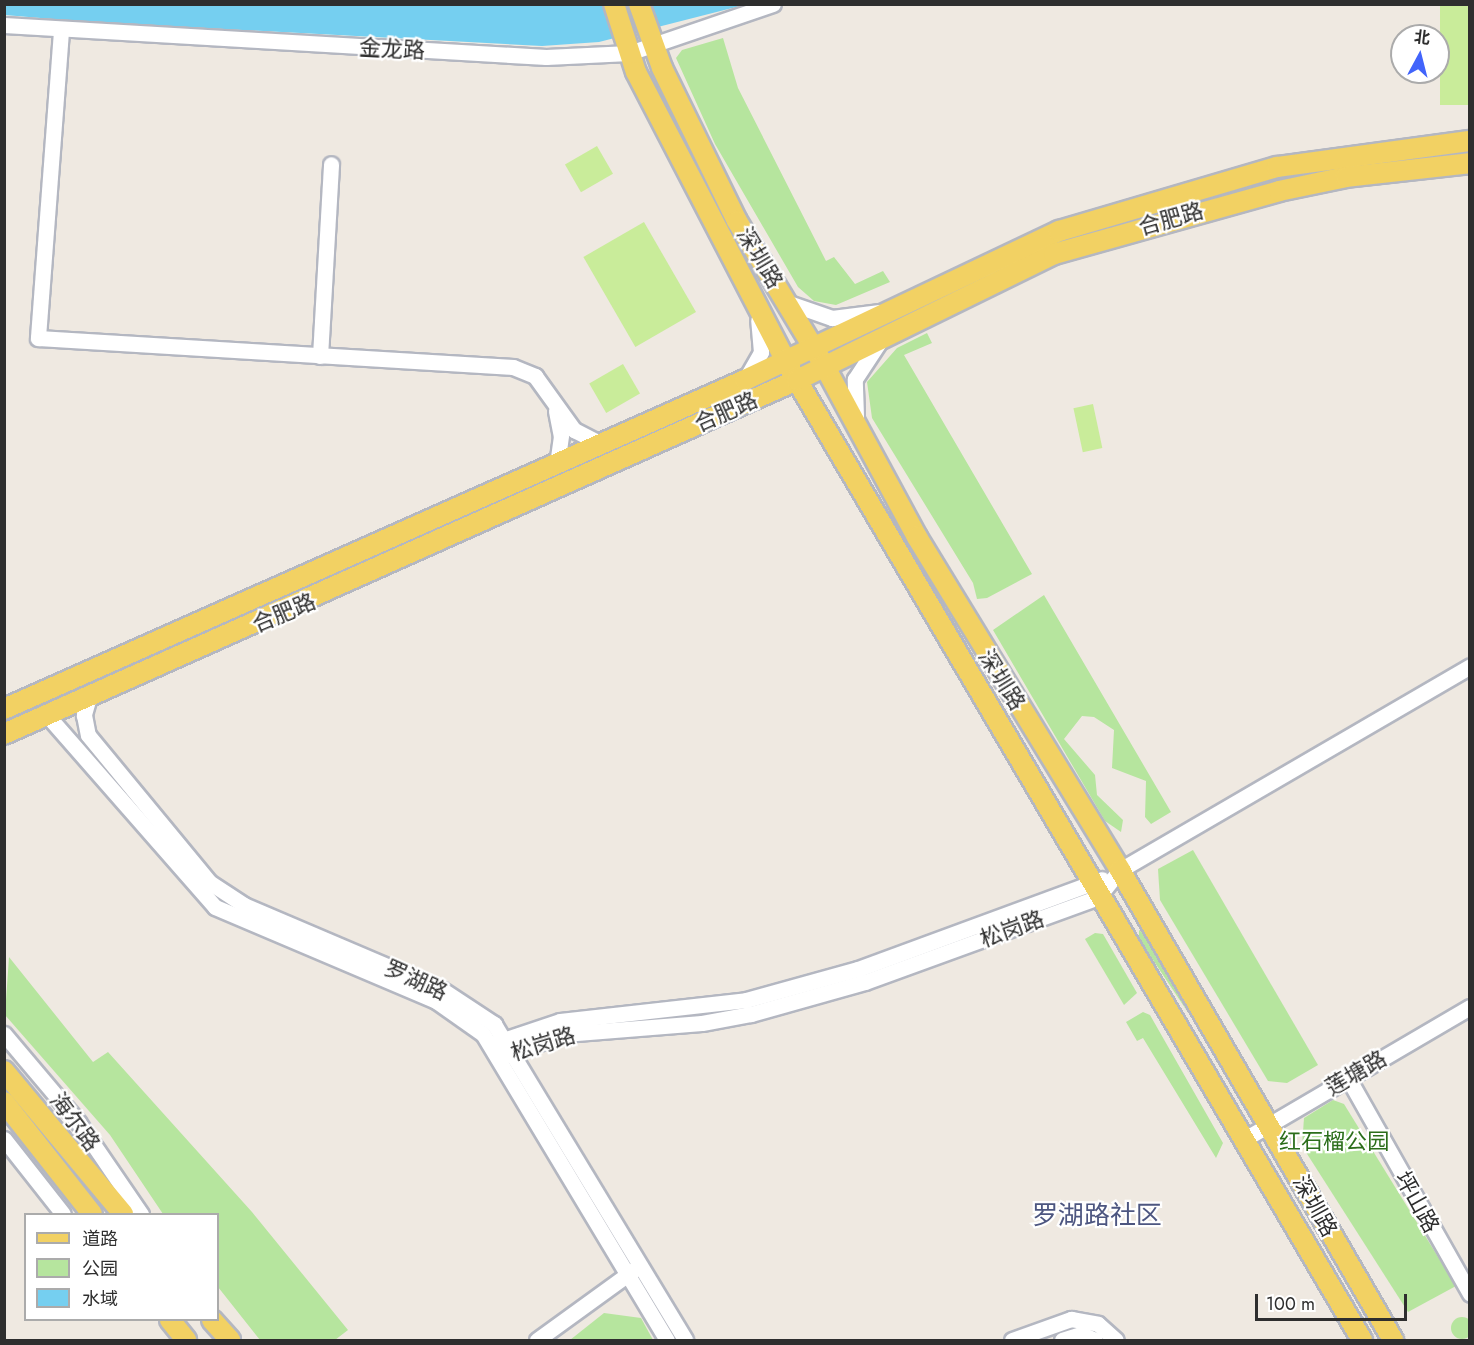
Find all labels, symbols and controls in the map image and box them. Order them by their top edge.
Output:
north arrow [1390,24,1450,84]
text: 北 [1413,25,1431,50]
street label: 金龙路 [358,34,426,64]
street label: 合肥路 [1136,197,1206,241]
street label: 深圳路 [732,223,788,293]
street label: 合肥路 [690,387,762,437]
street label: 合肥路 [248,588,320,638]
street label: 深圳路 [973,645,1031,715]
street label: 松岗路 [976,905,1048,953]
street label: 罗湖路 [380,955,452,1005]
street label: 松岗路 [508,1022,578,1066]
street label: 莲塘路 [1321,1045,1391,1101]
street label: 海尔路 [45,1088,105,1156]
park label: 红石榴公园 [1279,1129,1389,1155]
street label: 坪山路 [1389,1167,1445,1237]
street label: 深圳路 [1287,1171,1343,1241]
district label: 罗湖路社区 [1032,1200,1162,1232]
legend [24,1213,219,1321]
text: 道路 [82,1226,118,1252]
text: 公园 [82,1256,118,1282]
scale bar [1258,1282,1410,1320]
text: 水域 [82,1286,118,1312]
text: 100 m [1266,1291,1315,1317]

